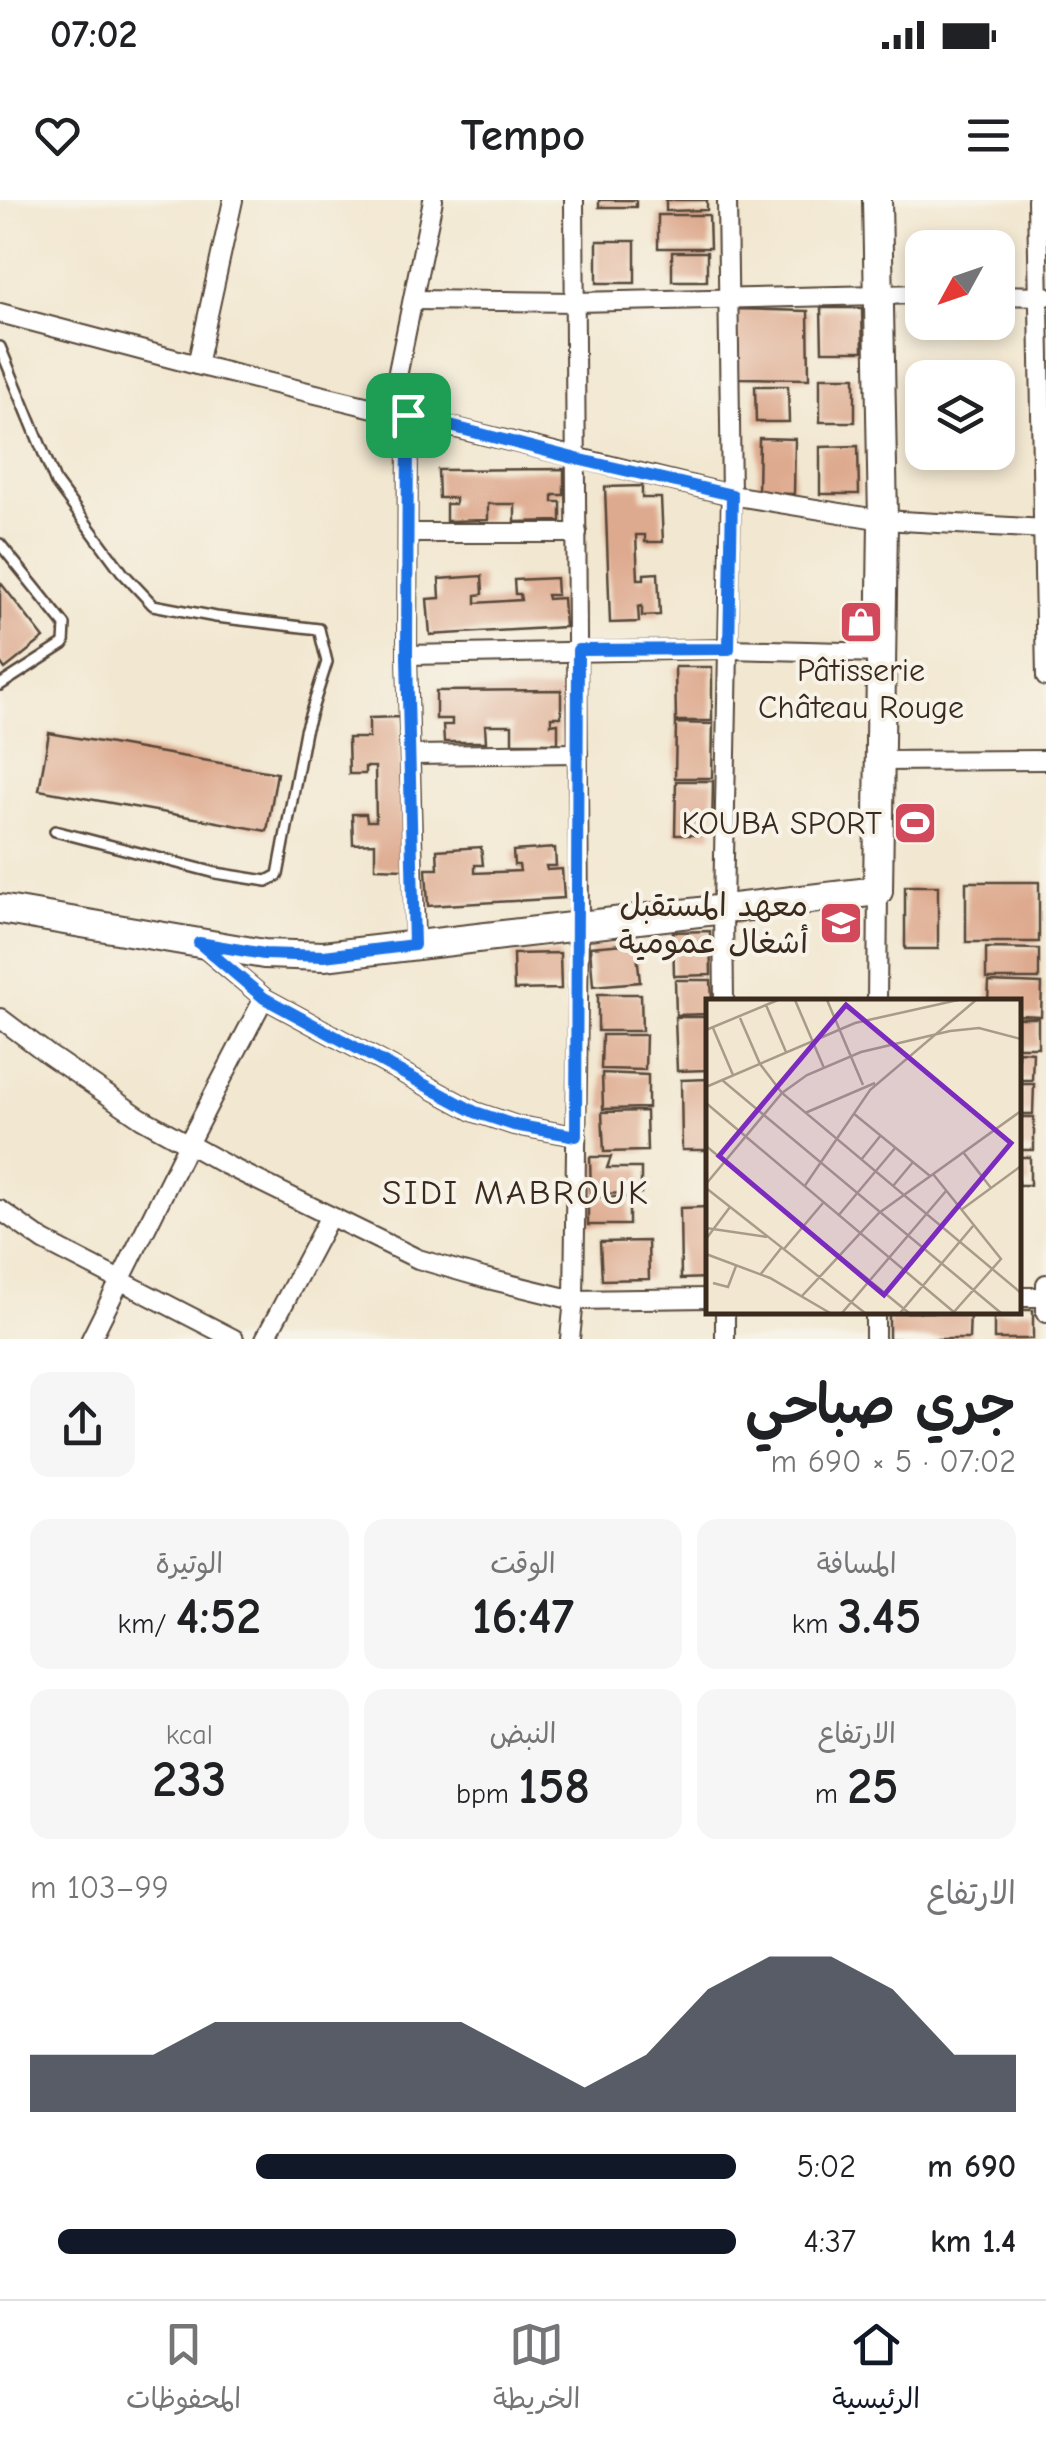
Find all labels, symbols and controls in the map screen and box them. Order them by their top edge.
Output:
text: 07:02 [50,13,137,57]
icon: heart [30,108,85,163]
icon: menu [961,108,1016,163]
text: Tempo [461,109,585,161]
north arrow [905,230,1015,340]
map controls [905,230,1015,470]
button: layers [905,360,1015,470]
pin [366,373,451,458]
icon: arrive [381,388,436,443]
shop icon: Pâtisserie Château Rouge [838,599,884,645]
place label: Pâtisserie Château Rouge [758,652,964,726]
sports icon: KOUBA SPORT [892,800,938,846]
place label: KOUBA SPORT [682,805,882,842]
place label: معهد المستقبل أشغال عمومية [619,887,808,961]
school or university icon: معهد المستقبل أشغال عمومية [818,900,864,946]
inset map [706,999,1021,1314]
district label: SIDI MABROUK [382,1172,650,1213]
button: share [30,1372,135,1477]
text: جري صباحي [745,1373,1016,1437]
text: 07:02 · 5 × 690 m [771,1443,1016,1480]
text: الوتيرة [156,1548,223,1580]
text: الوقت [490,1548,556,1580]
text: المسافة [817,1548,897,1580]
text: 4:52 [176,1588,261,1646]
text: 16:47 [472,1588,574,1646]
text: 3.45 [838,1588,922,1646]
text: /km [118,1608,176,1640]
text: km [792,1608,838,1640]
text: النبض [490,1718,556,1750]
text: الارتفاع [817,1718,896,1750]
text: kcal [166,1719,213,1751]
text: 233 [152,1751,226,1809]
text: 158 [518,1758,590,1816]
text: 25 [847,1758,899,1816]
text: bpm [456,1778,518,1810]
text: m [815,1778,847,1810]
text: 99–103 m [30,1869,169,1906]
text: الارتفاع [926,1875,1016,1912]
text: 5:02 [797,2148,856,2185]
text: 690 m [927,2148,1016,2185]
text: 4:37 [803,2223,856,2260]
text: 1.4 km [930,2223,1016,2260]
tab: المحفوظات [126,2317,241,2423]
tab: الخريطة [493,2317,580,2423]
tab: الرئيسية [832,2317,920,2423]

